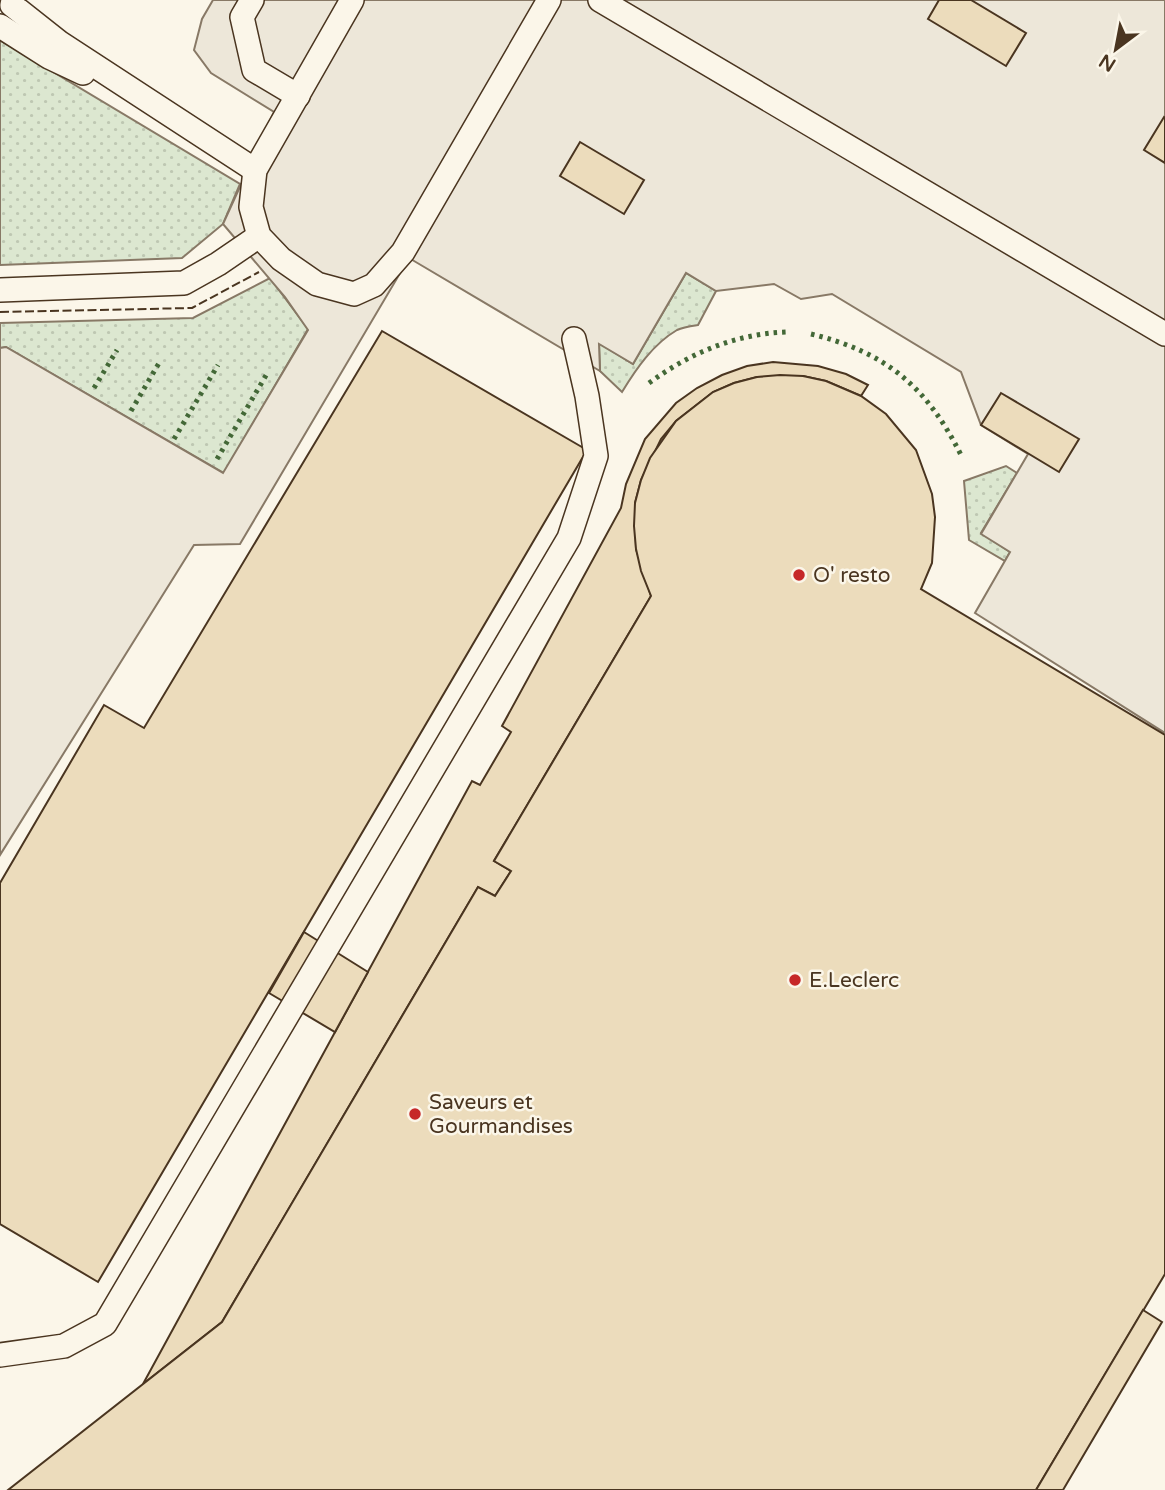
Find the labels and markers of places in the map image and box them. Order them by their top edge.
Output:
place label: O' resto [813,563,890,588]
marker: O' resto [791,567,807,583]
place label: E.Leclerc [809,968,899,993]
marker: E.Leclerc [787,972,803,988]
place label: Saveurs et Gourmandises [429,1090,573,1139]
marker: Saveurs et Gourmandises [407,1106,423,1122]

